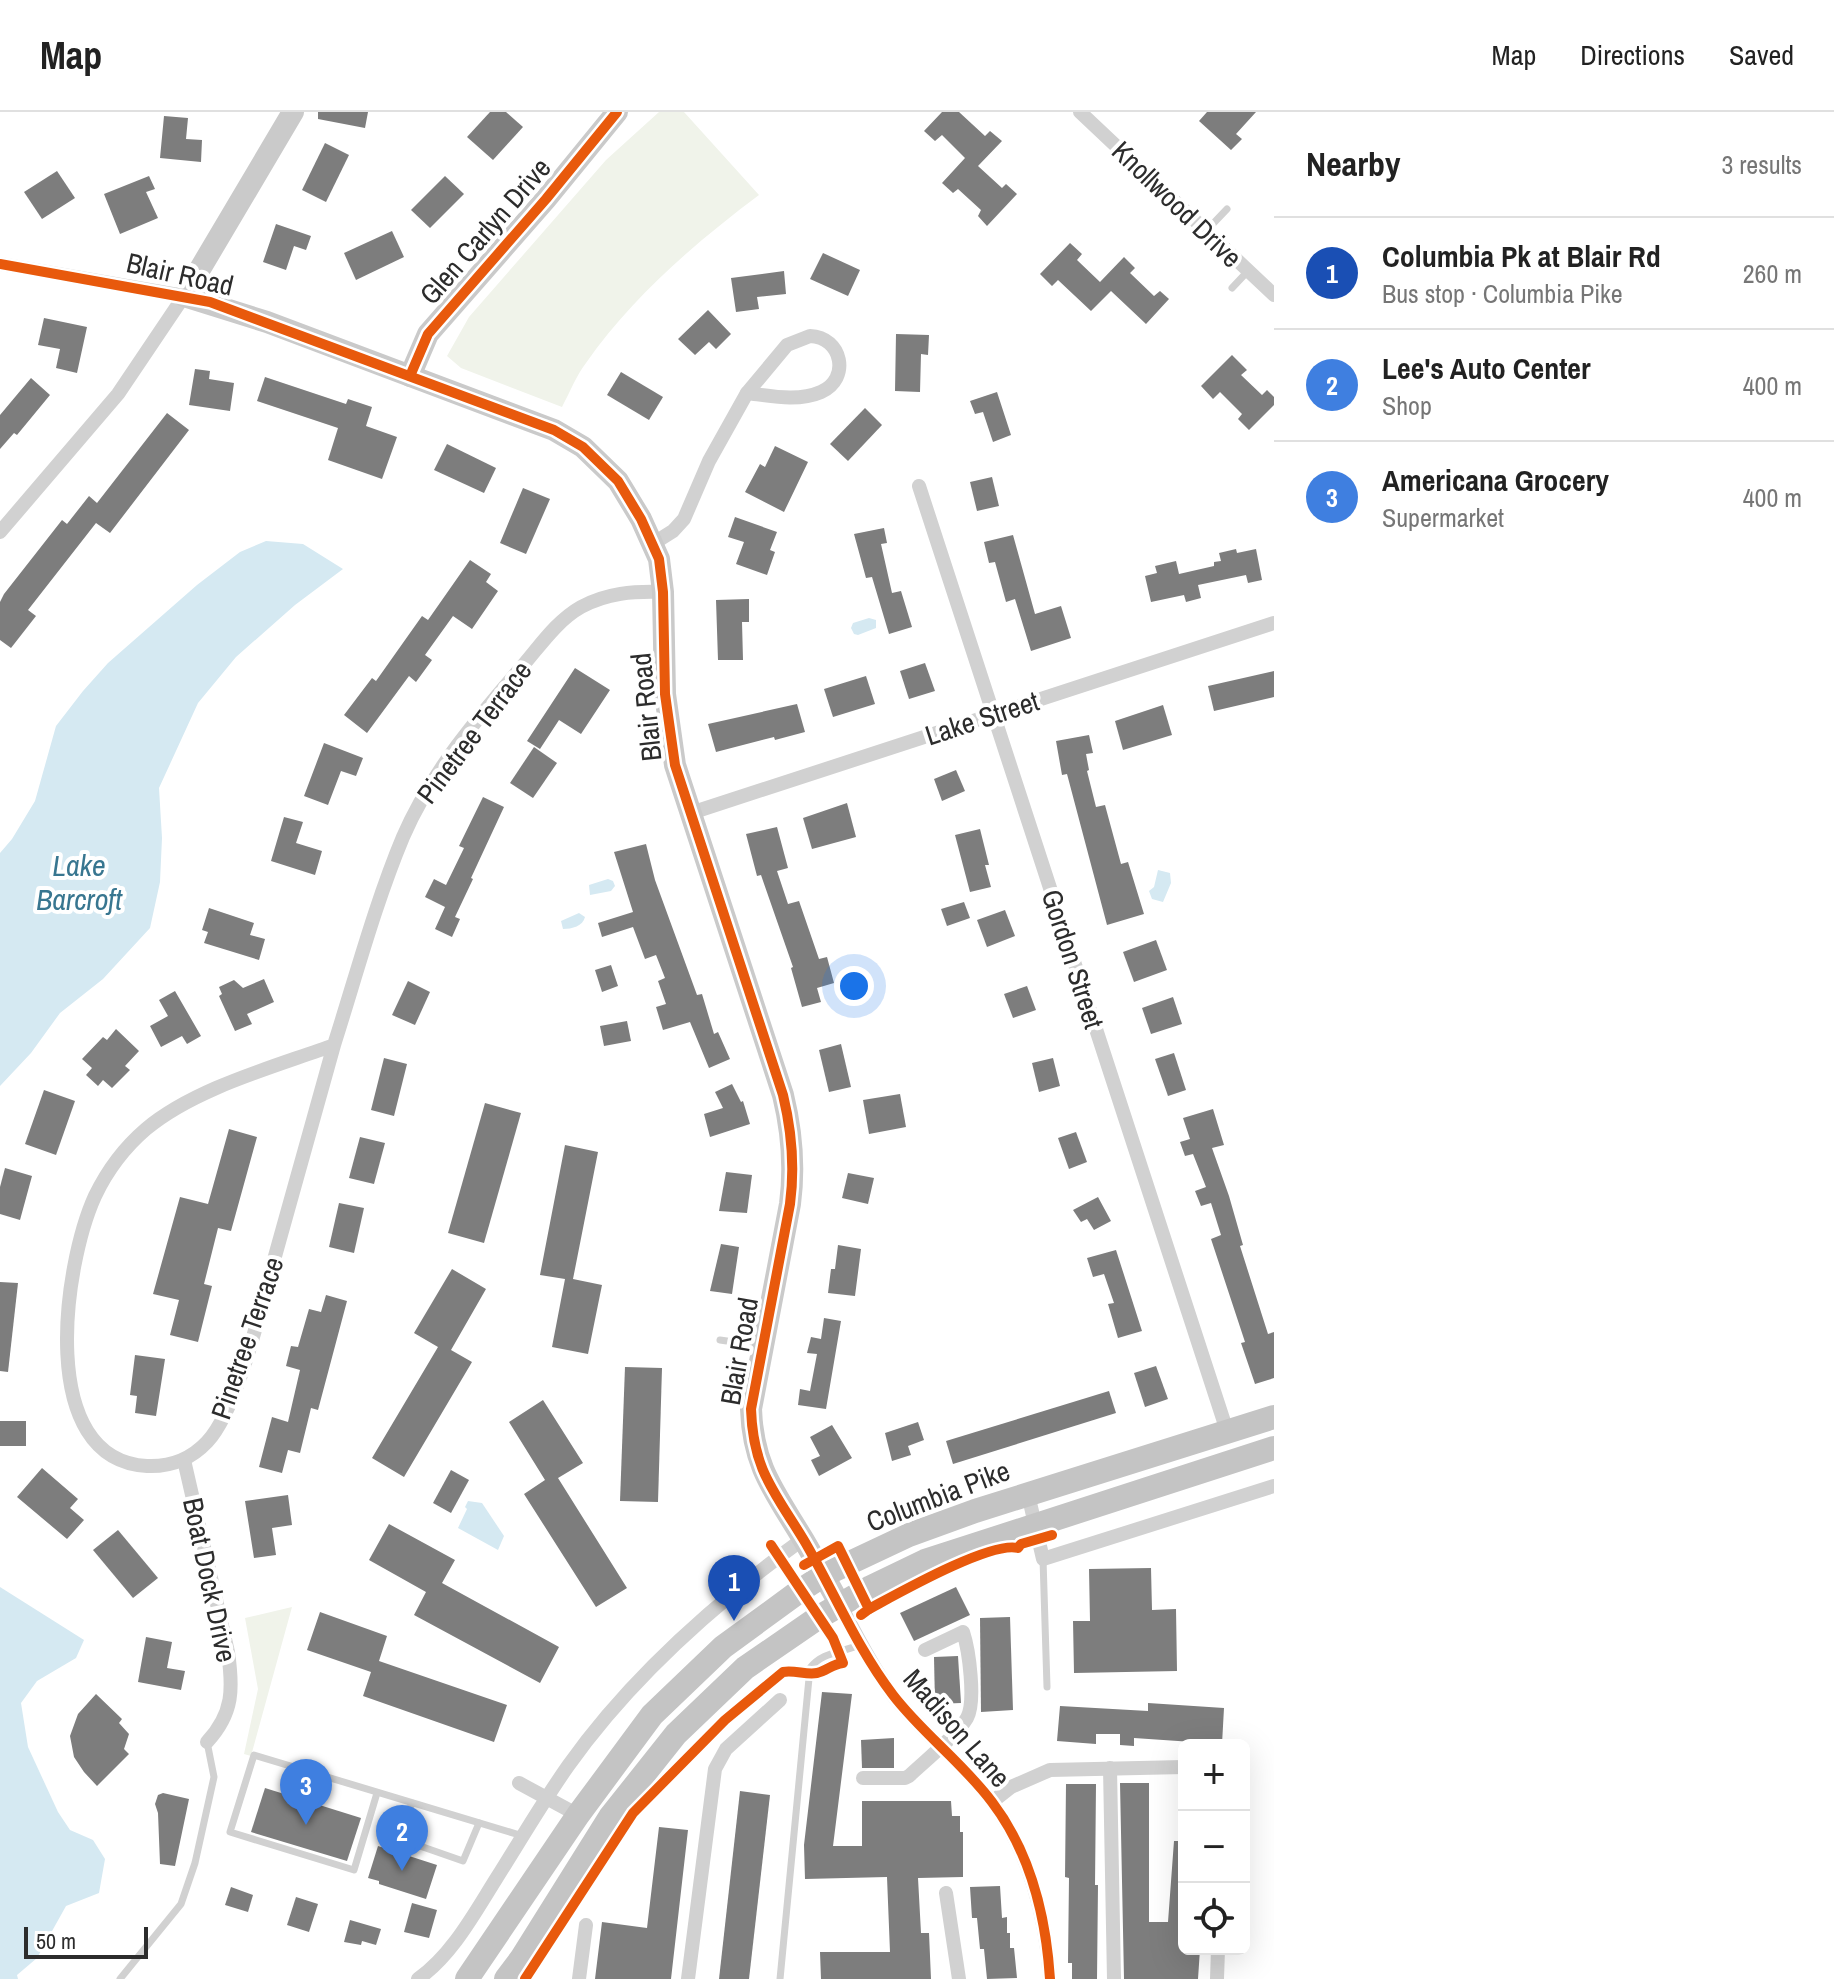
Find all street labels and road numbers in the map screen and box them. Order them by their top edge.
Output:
street label: Knollwood Drive [1104,132,1250,276]
street label: Glen Carlyn Drive [411,150,559,312]
street label: Blair Road [123,243,237,305]
street label: Blair Road [621,651,671,763]
street label: Pinetree Terrace [408,653,540,811]
street label: Lake Street [920,682,1044,754]
street label: Gordon Street [1033,885,1113,1033]
street label: Pinetree Terrace [201,1252,293,1424]
street label: Blair Road [711,1294,767,1408]
street label: Columbia Pike [861,1451,1015,1541]
street label: Boat Dock Drive [174,1494,246,1666]
street label: Madison Lane [895,1661,1019,1795]

